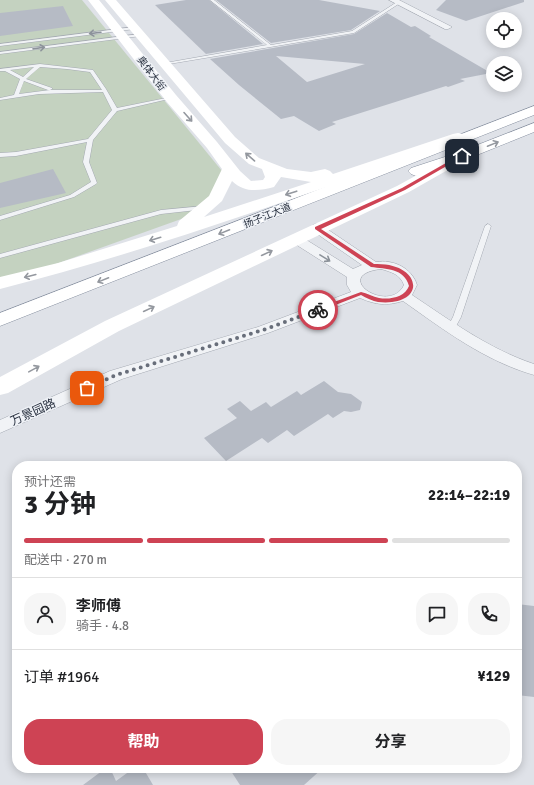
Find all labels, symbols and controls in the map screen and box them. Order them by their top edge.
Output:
map controls [486,12,522,92]
button: locate [486,12,522,48]
one-way arrow [89,29,102,37]
one-way arrow [32,44,45,52]
street label: 奥体大街 [134,54,168,93]
button: layers [486,56,522,92]
one-way arrow [183,112,193,122]
pin [445,139,479,173]
one-way arrow [486,139,498,147]
icon: home [451,145,473,167]
one-way arrow [244,153,255,162]
one-way arrow [285,190,298,197]
street label: 扬子江大道 [242,201,293,231]
one-way arrow [219,228,231,236]
one-way arrow [148,236,161,243]
one-way arrow [261,249,273,256]
one-way arrow [319,254,331,262]
one-way arrow [24,272,37,280]
one-way arrow [98,276,110,284]
courier [298,290,338,330]
icon: bike [307,299,329,321]
one-way arrow [143,305,155,312]
one-way arrow [28,364,40,372]
pin [70,371,104,405]
icon: bag [76,377,98,399]
street label: 万景园路 [8,396,58,429]
text: 预计还需 [24,474,76,490]
text: 22:14–22:19 [428,486,510,504]
text: 3 分钟 [24,489,96,521]
text: 配送中 · 270 m [24,552,107,568]
button: person [24,593,66,635]
button: chat [416,593,458,635]
button: phone [468,593,510,635]
text: 李师傅 [76,597,121,615]
text: 骑手 · 4.8 [76,618,129,634]
text: ¥129 [478,667,510,685]
text: 订单 #1964 [24,668,99,686]
button: 帮助 [24,719,263,765]
button: 分享 [271,719,510,765]

